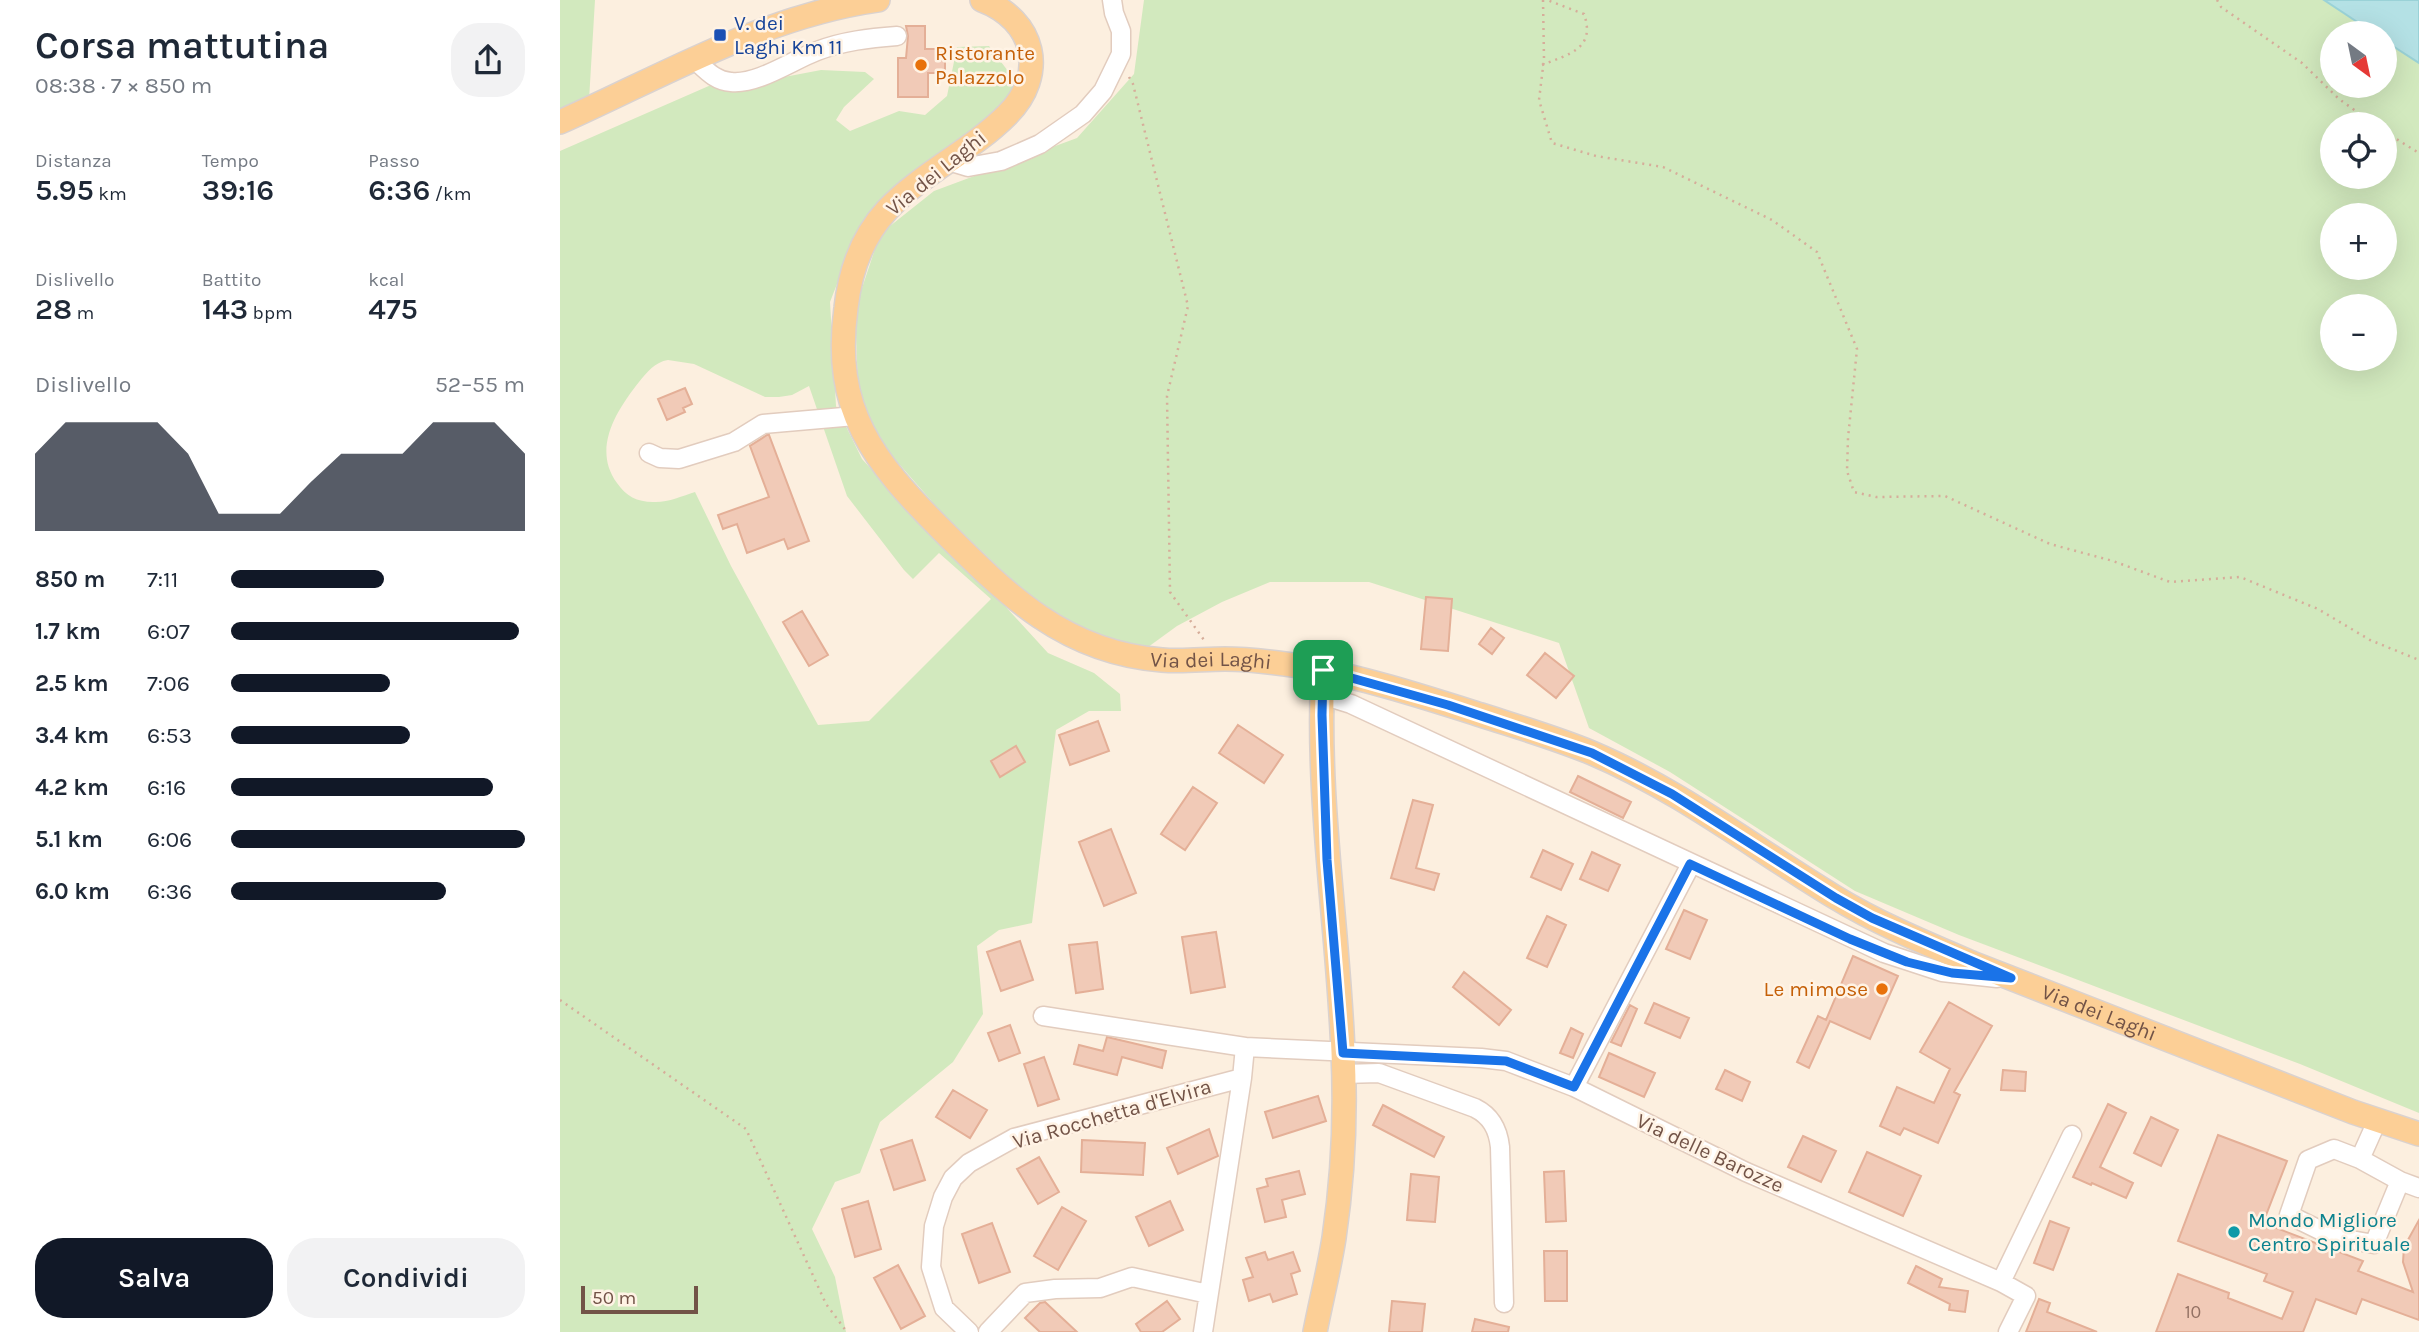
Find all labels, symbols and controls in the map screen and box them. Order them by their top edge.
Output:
place label: V. dei Laghi Km 11 [734,11,842,59]
north arrow [2320,21,2398,98]
map controls [2320,21,2397,371]
text: Corsa mattutina [35,23,329,68]
button: share [451,23,525,97]
marker: V. dei Laghi Km 11 [712,27,728,43]
place label: Ristorante Palazzolo [935,41,1035,89]
marker: Ristorante Palazzolo [913,57,929,73]
text: 08:38 · 7 × 850 m [35,72,212,99]
button: locate [2320,112,2397,189]
street label: Via dei Laghi [881,126,991,220]
text: Distanza [35,150,112,172]
text: Tempo [202,150,259,172]
text: Passo [368,150,420,172]
text: 5.95 [35,172,94,208]
text: 39:16 [202,172,274,208]
text: 6:36 [368,172,430,208]
text: km [94,183,127,205]
text: /km [430,183,472,205]
button: + [2320,203,2397,280]
text: Dislivello [35,269,115,291]
text: Battito [202,269,261,291]
text: kcal [368,269,405,291]
text: 28 [35,291,72,327]
text: 143 [202,291,248,327]
text: 475 [368,291,418,327]
button: − [2320,294,2397,371]
text: m [72,302,94,324]
text: bpm [248,302,293,324]
text: Dislivello [35,371,131,398]
text: 52–55 m [435,371,525,398]
text: 850 m [35,566,105,593]
text: 7:11 [147,566,178,593]
text: 1.7 km [35,618,101,645]
text: 6:07 [147,618,190,645]
pin [1293,640,1353,700]
street label: Via dei Laghi [1149,647,1273,674]
icon: arrive [1304,651,1342,689]
text: 2.5 km [35,670,109,697]
text: 7:06 [147,670,190,697]
text: 3.4 km [35,722,109,749]
text: 6:53 [147,722,192,749]
text: 4.2 km [35,774,109,801]
text: 6:16 [147,774,186,801]
text: 5.1 km [35,826,103,853]
text: 6:06 [147,826,192,853]
text: 6.0 km [35,878,110,905]
text: 6:36 [147,878,192,905]
place label: Le mimose [1764,977,1868,1001]
street label: Via dei Laghi [2038,979,2160,1046]
marker: Le mimose [1874,981,1890,997]
street label: Via Rocchetta d'Elvira [1010,1074,1214,1154]
street label: Via delle Barozze [1633,1108,1787,1198]
place label: Mondo Migliore Centro Spirituale [2248,1208,2410,1256]
marker: Mondo Migliore Centro Spirituale [2226,1224,2242,1240]
button: Salva [35,1238,273,1318]
button: Condividi [287,1238,525,1318]
scale bar [581,1283,698,1315]
text: 50 m [592,1287,636,1309]
house number: 10 [2185,1301,2201,1323]

